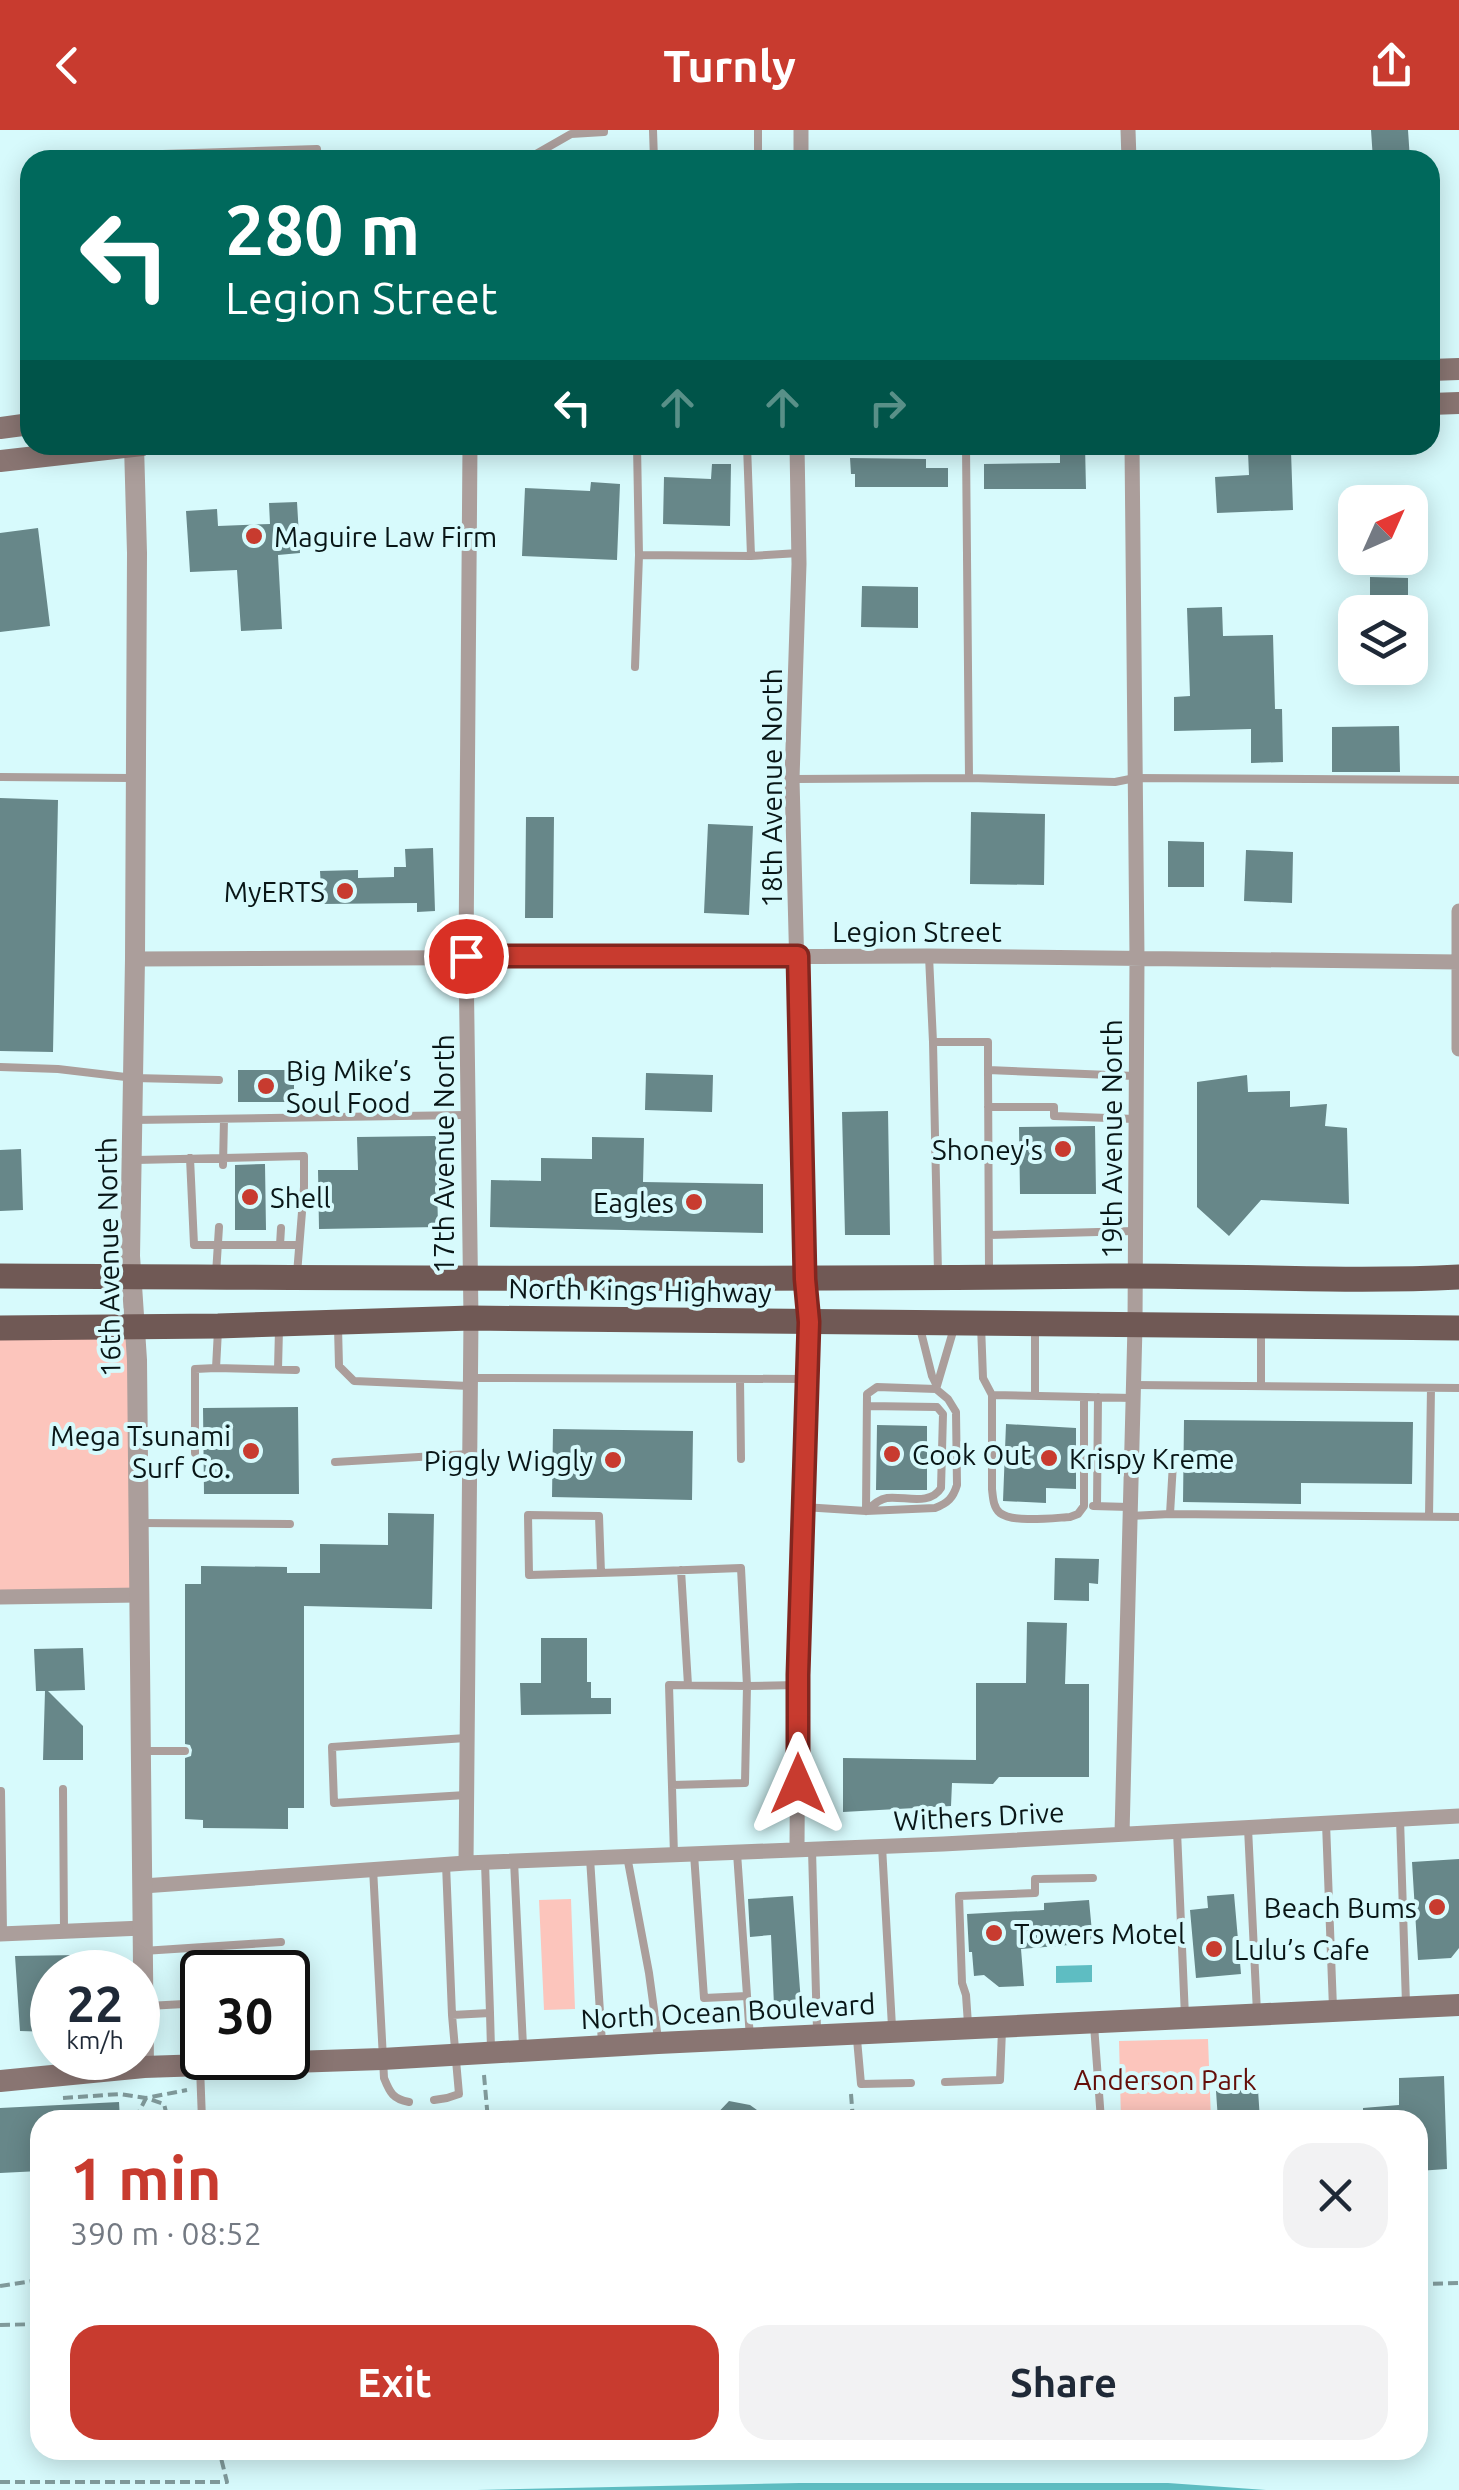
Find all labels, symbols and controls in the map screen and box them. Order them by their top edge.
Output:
icon: back [40,38,95,93]
icon: share [1364,38,1419,93]
text: Turnly [663,40,796,91]
icon: left [60,190,190,320]
text: 280 m [225,190,420,268]
text: Legion Street [225,272,498,323]
icon: left [545,380,600,435]
icon: ahead [650,380,705,435]
icon: ahead [755,380,810,435]
icon: right [860,380,915,435]
north arrow [1338,485,1428,575]
map controls [1338,485,1428,685]
place label: Maguire Law Firm [274,521,497,552]
marker: Maguire Law Firm [243,525,265,547]
button: layers [1338,595,1428,685]
street label: 18th Avenue North [756,668,787,908]
place label: MyERTS [224,876,325,907]
marker: MyERTS [334,880,356,902]
pin [424,914,509,999]
street label: Legion Street [832,916,1002,947]
icon: arrive [439,929,494,984]
street label: 19th Avenue North [1096,1019,1127,1259]
street label: 17th Avenue North [428,1034,459,1274]
place label: Big Mike’s Soul Food [286,1055,411,1118]
marker: Big Mike’s Soul Food [255,1075,277,1097]
place label: Shoney's [932,1134,1043,1165]
street label: 16th Avenue North [90,1137,126,1377]
marker: Shoney's [1052,1138,1074,1160]
place label: Shell [270,1182,331,1213]
marker: Shell [239,1186,261,1208]
place label: Eagles [593,1187,674,1218]
marker: Eagles [683,1191,705,1213]
street label: North Kings Highway [508,1272,772,1308]
place label: Mega Tsunami Surf Co. [50,1420,231,1483]
place label: Cook Out [912,1439,1031,1470]
marker: Mega Tsunami Surf Co. [240,1440,262,1462]
marker: Cook Out [881,1443,903,1465]
place label: Krispy Kreme [1069,1443,1235,1474]
place label: Piggly Wiggly [424,1445,593,1476]
marker: Krispy Kreme [1038,1447,1060,1469]
marker: Piggly Wiggly [602,1449,624,1471]
position arrow [746,1732,850,1836]
street label: Withers Drive [893,1796,1065,1836]
place label: Beach Bums [1264,1892,1417,1923]
marker: Beach Bums [1426,1896,1448,1918]
place label: Towers Motel [1014,1918,1185,1949]
marker: Towers Motel [983,1922,1005,1944]
place label: Lulu’s Cafe [1234,1934,1370,1965]
marker: Lulu’s Cafe [1203,1938,1225,1960]
speed limit sign: 30 [180,1950,310,2080]
text: 22 [67,1975,123,2031]
street label: North Ocean Boulevard [580,1988,876,2034]
text: km/h [66,2026,124,2054]
park label: Anderson Park [1073,2064,1257,2095]
button: close [1283,2143,1388,2248]
text: 1 min [70,2144,222,2211]
text: 390 m · 08:52 [70,2215,262,2251]
button: Exit [70,2325,719,2440]
button: Share [739,2325,1388,2440]

